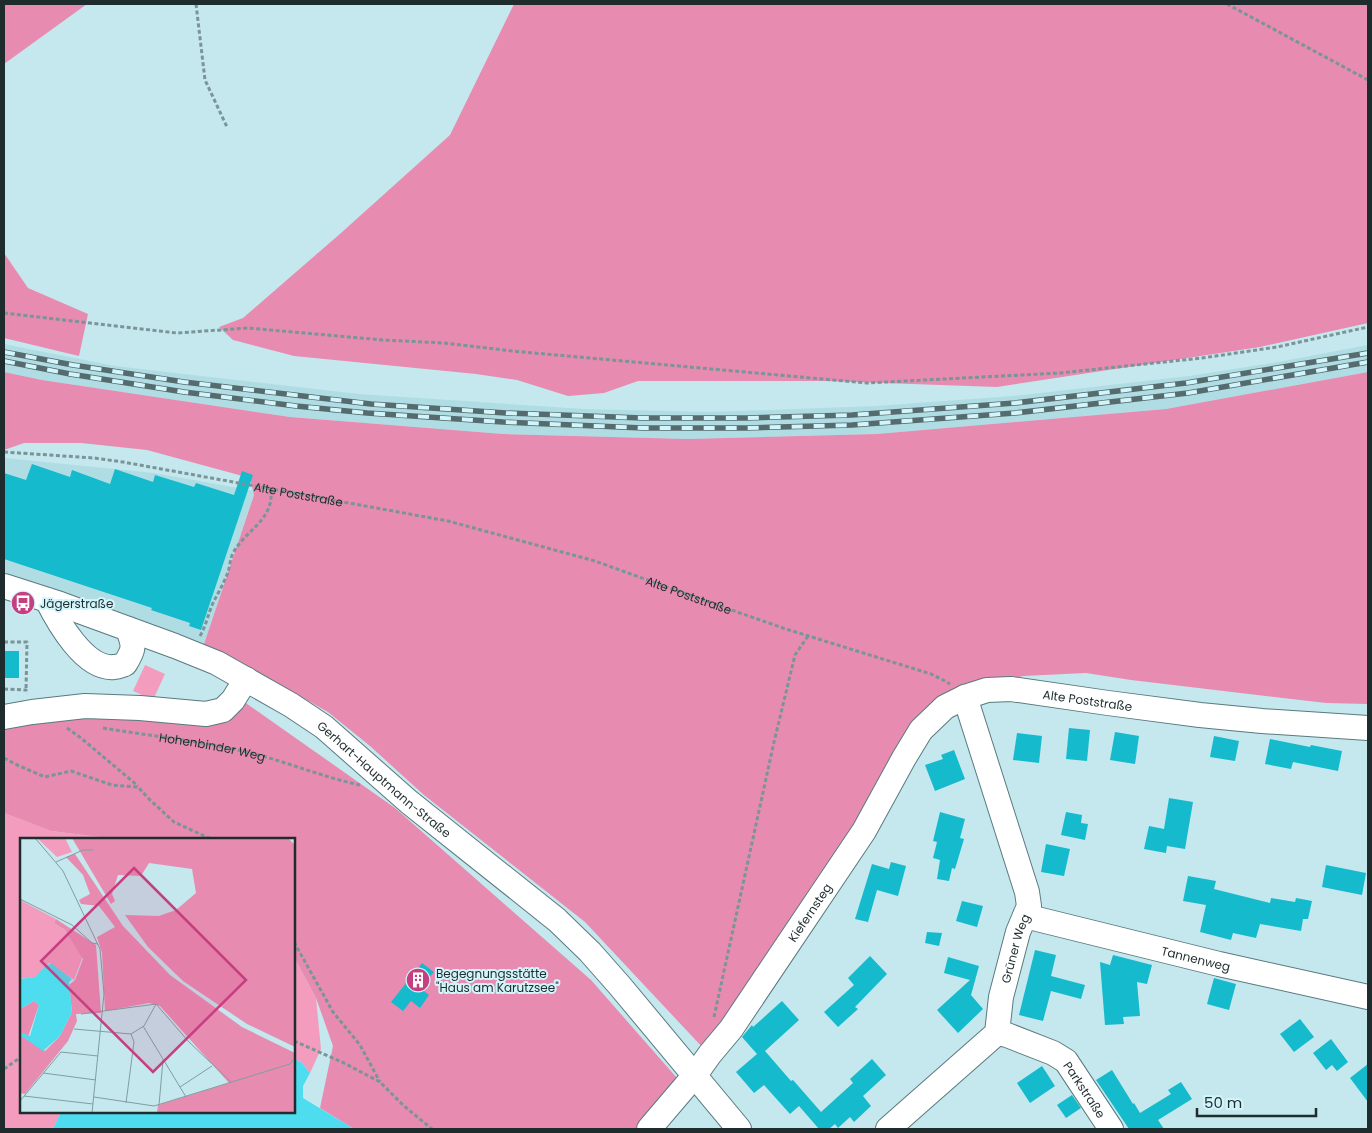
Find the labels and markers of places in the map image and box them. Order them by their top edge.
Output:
bus stop icon: Jägerstraße [10,590,36,616]
place label: Jägerstraße [40,595,113,612]
place label: Begegnungsstätte "Haus am Karutzsee" [436,965,559,996]
building icon: Begegnungsstätte "Haus am Karutzsee" [405,967,431,993]

